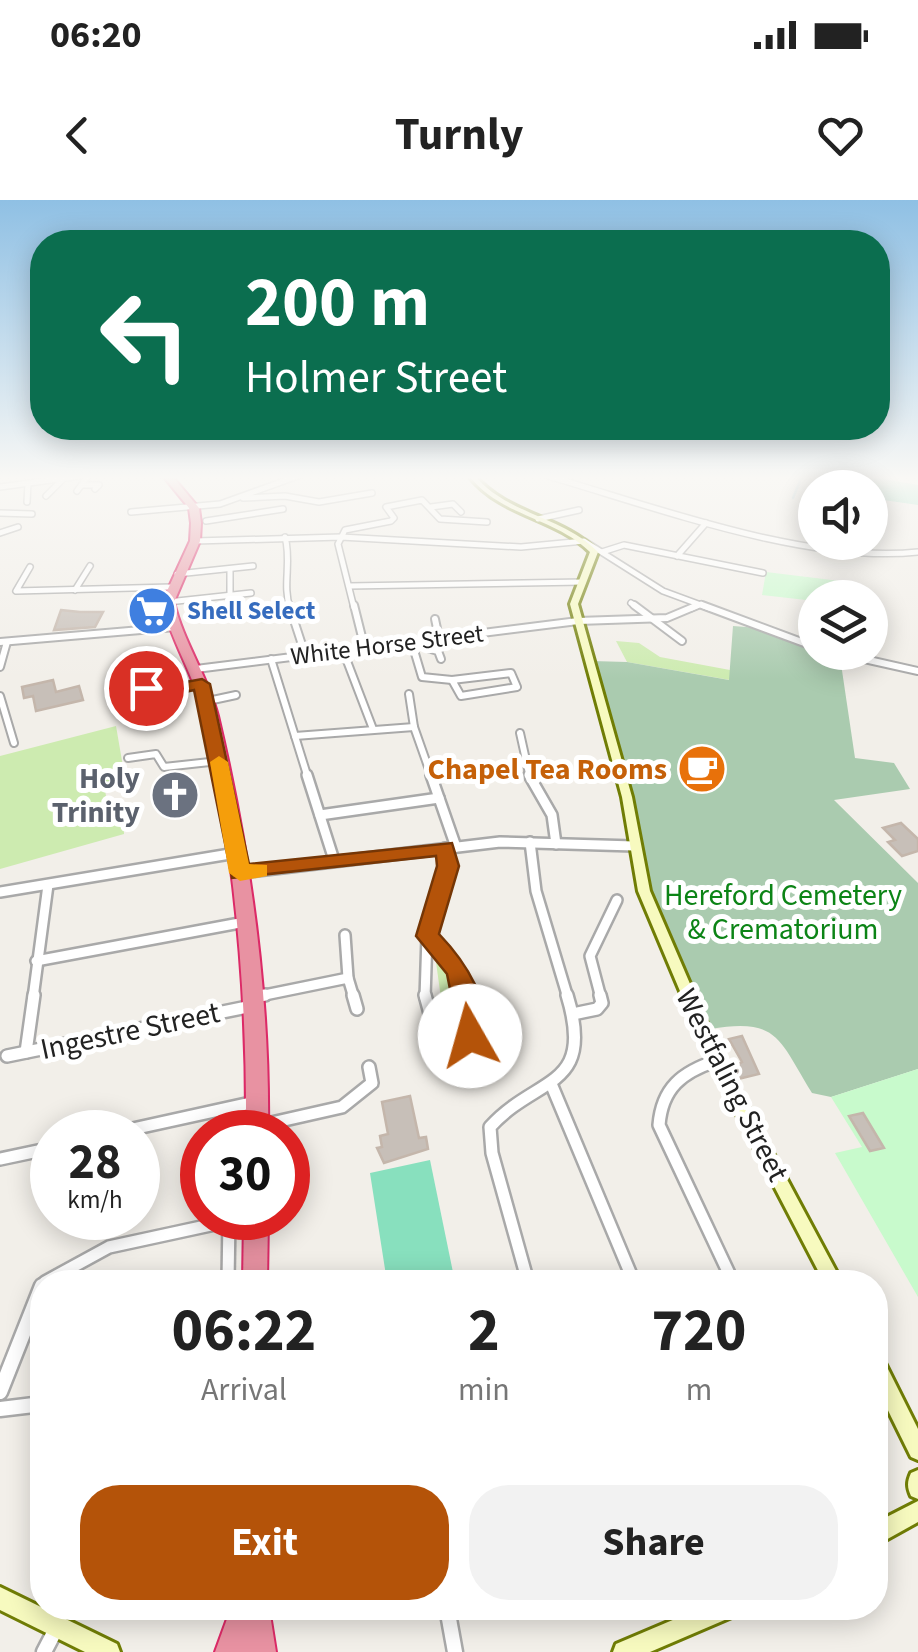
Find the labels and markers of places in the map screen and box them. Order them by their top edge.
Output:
supermarket icon: Shell Select [126,585,178,637]
place label: Shell Select [187,593,316,629]
pin [104,646,189,731]
cafe icon: Chapel Tea Rooms [676,743,728,795]
place label: Chapel Tea Rooms [427,748,667,791]
place label: Holy Trinity [52,757,140,834]
church icon: Holy Trinity [149,769,201,821]

